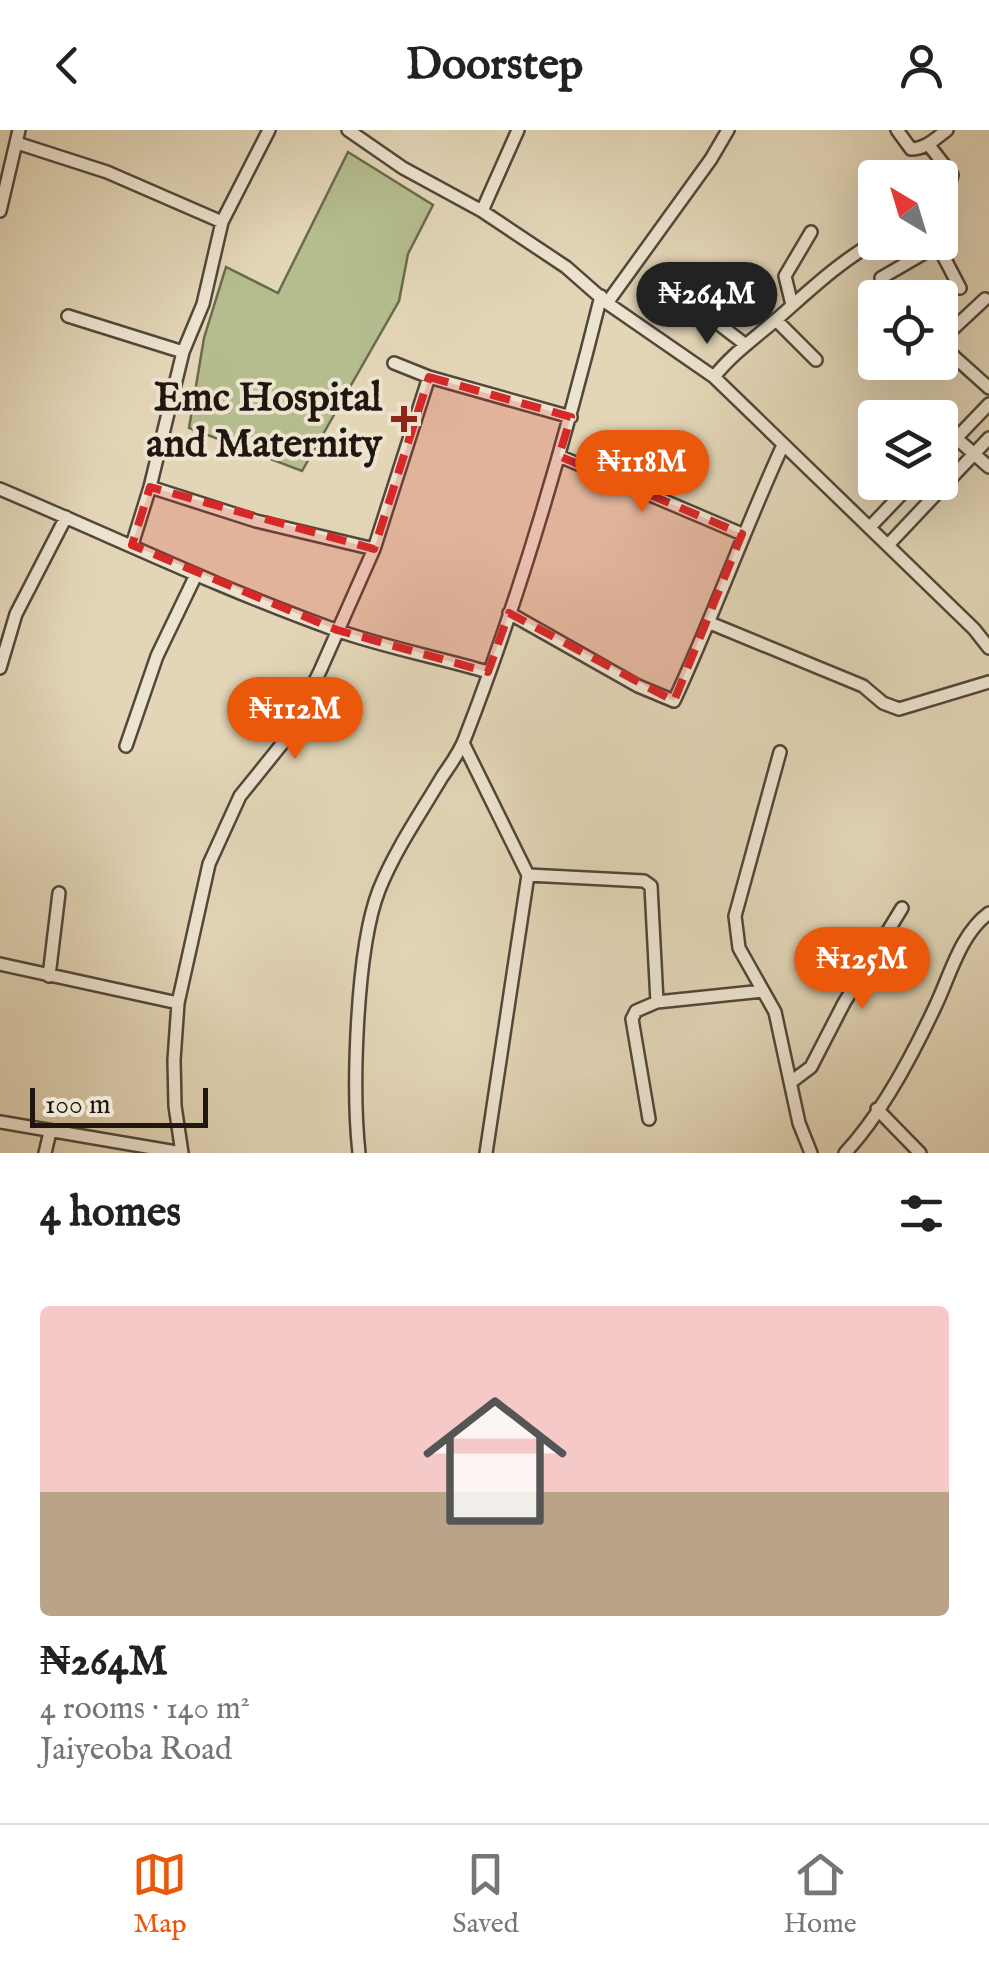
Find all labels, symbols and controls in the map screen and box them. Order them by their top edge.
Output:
text: Doorstep [406,37,583,94]
icon: back [40,38,95,93]
icon: person [894,38,949,93]
north arrow [858,160,958,260]
map controls [858,160,958,500]
pin: ₦264M [637,262,777,347]
text: ₦264M [658,274,756,315]
button: locate [858,280,958,380]
place label: Emc Hospital and Maternity [146,374,383,471]
button: layers [858,400,958,500]
marker: Emc Hospital and Maternity [391,406,417,432]
pin: ₦118M [572,430,712,515]
text: ₦118M [597,442,687,483]
pin: ₦112M [225,677,365,762]
text: ₦112M [249,689,341,730]
pin: ₦125M [792,927,932,1012]
text: ₦125M [816,939,908,980]
scale bar [30,1083,208,1128]
text: 100 m [45,1088,111,1123]
icon: filters [894,1186,949,1241]
text: 4 homes [40,1187,181,1240]
icon: home [405,1371,585,1551]
text: ₦264M [40,1636,168,1689]
text: 4 rooms · 140 m² [40,1689,250,1730]
text: Jaiyeoba Road [40,1730,232,1771]
tab: Map [132,1847,187,1942]
tab: Saved [452,1847,519,1942]
tab: Home [783,1847,857,1942]

